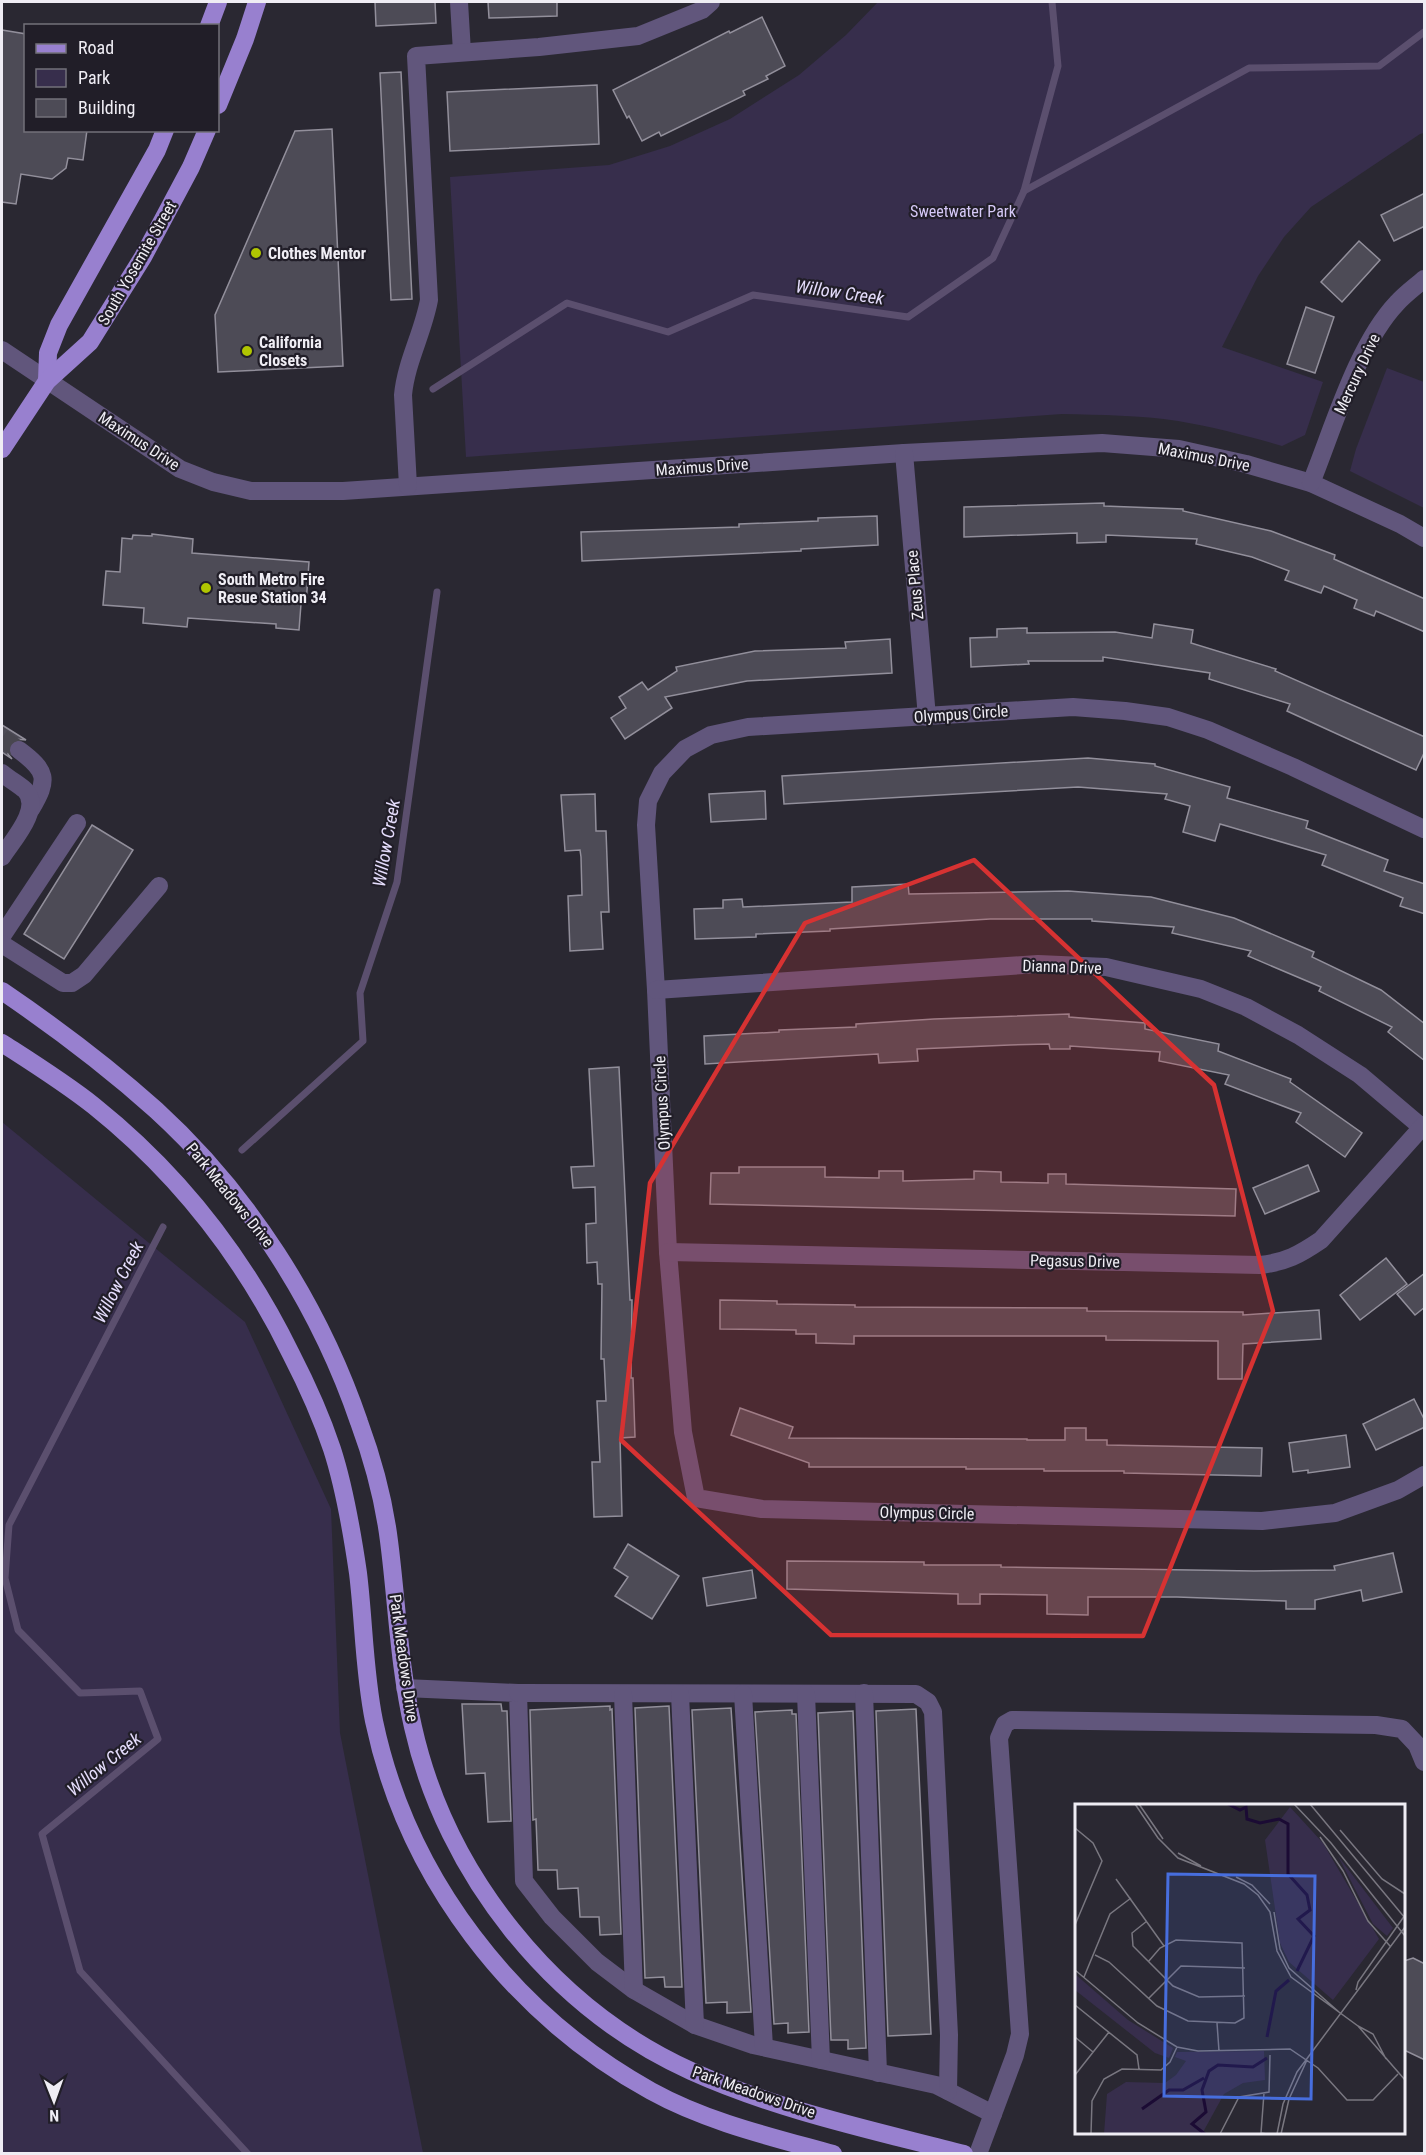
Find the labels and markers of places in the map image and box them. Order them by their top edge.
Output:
place label: Clothes Mentor [268,244,366,263]
marker: Clothes Mentor [249,246,263,260]
place label: California Closets [259,333,322,370]
marker: California Closets [240,344,254,358]
place label: South Metro Fire Resue Station 34 [218,570,327,607]
marker: South Metro Fire Resue Station 34 [199,581,213,595]

